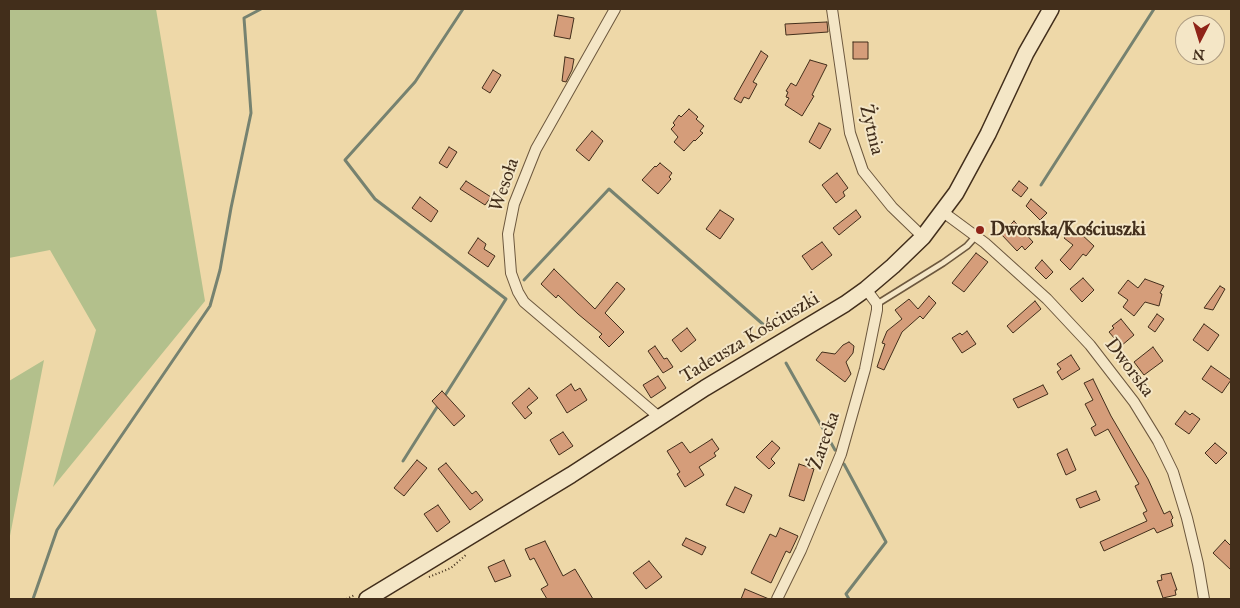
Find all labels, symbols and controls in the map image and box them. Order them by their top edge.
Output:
north arrow [1175,15,1225,65]
text: N [1192,45,1205,63]
street label: Żytnia [854,103,888,157]
street label: Wesoła [485,155,525,215]
place label: Dworska/Kościuszki [990,219,1146,241]
marker: Dworska/Kościuszki [974,224,986,236]
street label: Tadeusza Kościuszki [676,287,824,389]
street label: Dworska [1099,334,1159,402]
street label: Żarecka [805,409,845,473]

